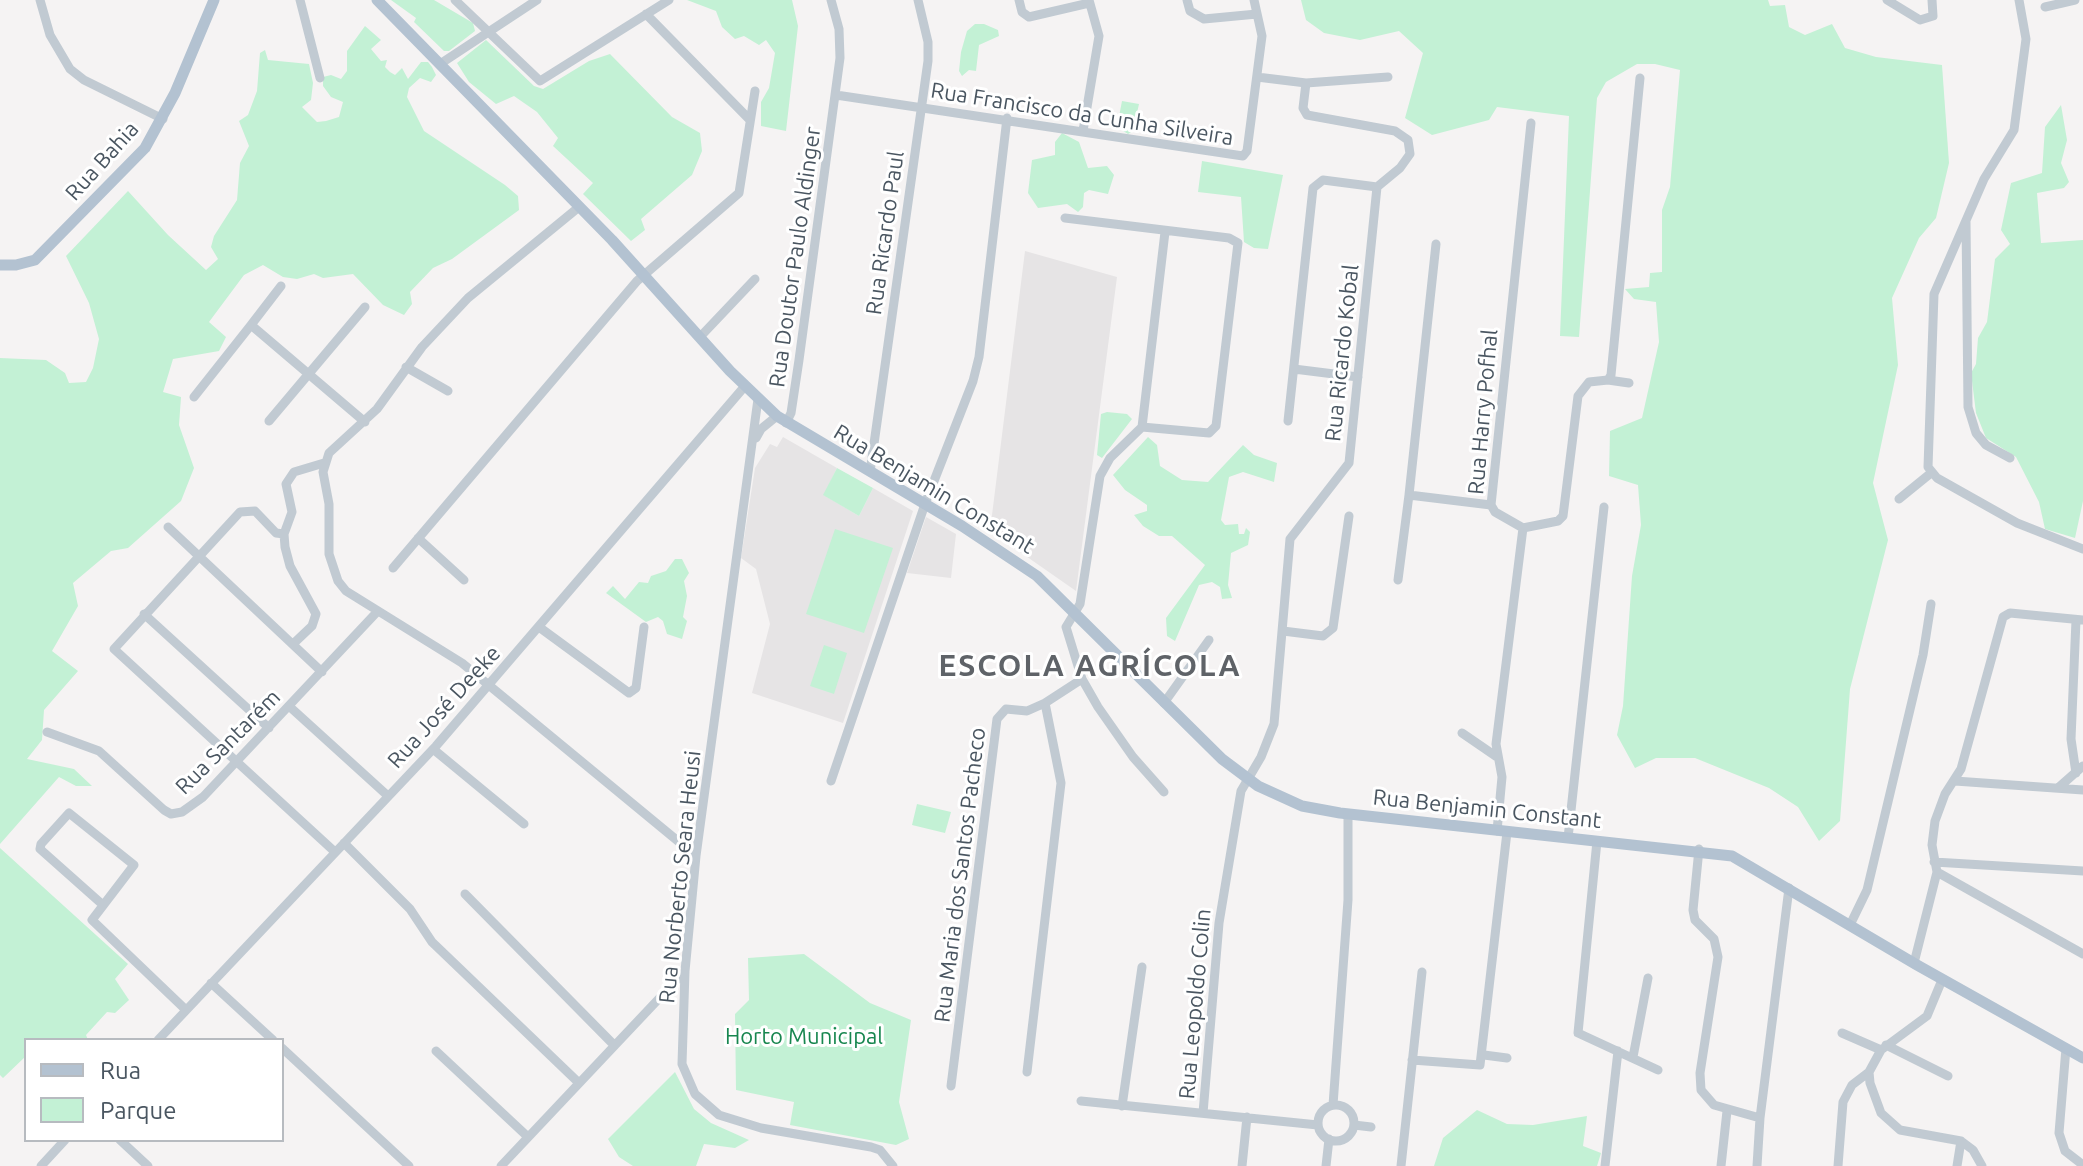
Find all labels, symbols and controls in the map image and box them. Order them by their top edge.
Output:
street label: Rua Francisco da Cunha Silveira [929,77,1235,151]
street label: Rua Bahia [60,116,144,206]
street label: Rua Doutor Paulo Aldinger [764,125,826,389]
street label: Rua Ricardo Paul [860,150,910,316]
street label: Rua Ricardo Kobal [1320,263,1364,443]
street label: Rua Harry Pofhal [1463,328,1503,496]
street label: Rua Benjamin Constant [829,419,1039,559]
street label: Rua José Deeke [382,640,506,774]
district label: ESCOLA AGRÍCOLA [938,648,1242,684]
street label: Rua Santarém [170,684,286,800]
street label: Rua Maria dos Santos Pacheco [929,726,991,1024]
street label: Rua Norberto Seara Heusi [654,749,706,1005]
street label: Rua Benjamin Constant [1372,784,1602,834]
street label: Rua Leopoldo Colin [1174,908,1216,1100]
park label: Horto Municipal [725,1024,883,1050]
legend [24,1038,284,1142]
text: Rua [100,1057,141,1084]
text: Parque [100,1097,177,1124]

